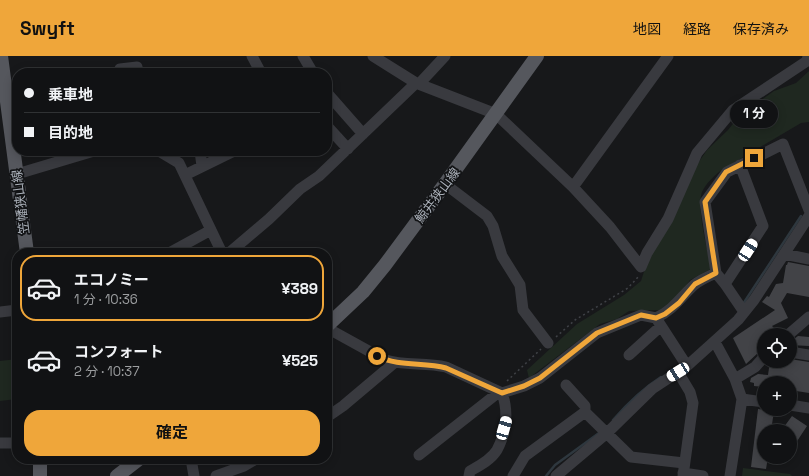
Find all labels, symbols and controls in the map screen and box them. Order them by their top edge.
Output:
text: Swyft [20,16,75,41]
text: 地図 [633,20,661,38]
text: 経路 [683,20,711,38]
text: 保存済み [733,20,789,38]
text: 乗車地 [48,85,93,104]
callout: 1 分 [730,100,778,128]
text: 1 分 [743,105,765,122]
text: 目的地 [48,123,93,142]
route end [745,149,763,167]
street label: 鯨井狭山線 [411,164,464,226]
street label: 笠幡狭山線 [8,169,33,235]
car [736,237,760,263]
icon: car [26,270,62,306]
text: エコノミー [74,270,149,289]
text: ¥389 [281,279,318,298]
text: 1 分 · 10:36 [74,291,138,308]
map controls [757,328,797,464]
button: locate [757,328,797,368]
icon: car [26,342,62,378]
text: コンフォート [74,342,164,361]
route start [368,347,386,365]
text: ¥525 [282,351,318,370]
car [665,361,691,383]
text: 2 分 · 10:37 [74,363,140,380]
button: + [757,376,797,416]
button: 確定 [24,410,320,456]
car [495,415,513,441]
button: − [757,424,797,464]

